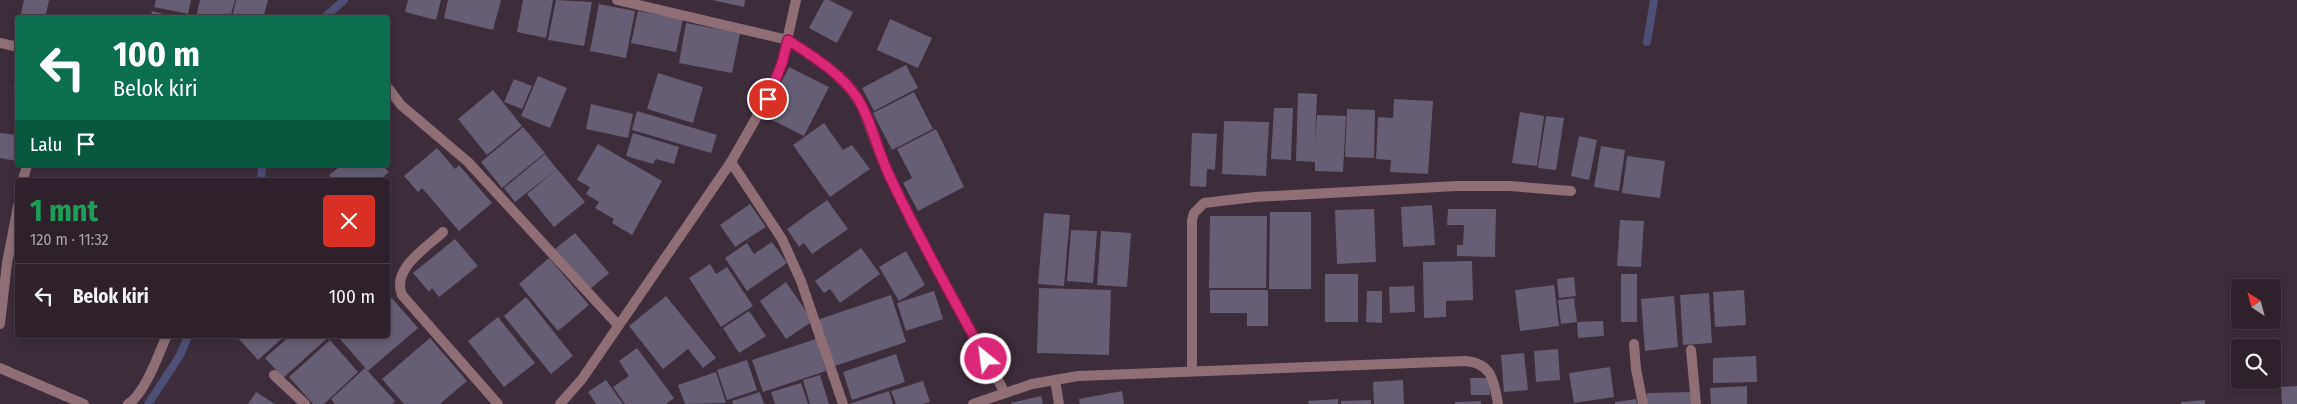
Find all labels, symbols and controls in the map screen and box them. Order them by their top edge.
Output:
text: 100 m [113,33,200,75]
icon: left [30,35,95,100]
text: Belok kiri [113,75,198,102]
pin [747,78,789,120]
icon: arrive [754,85,782,113]
icon: arrive [72,130,100,158]
text: Lalu [30,133,62,156]
text: 1 mnt [30,193,98,229]
button: close [323,195,375,247]
text: 120 m · 11:32 [30,230,109,249]
north arrow [2231,279,2281,329]
map controls [2231,279,2281,389]
icon: left [30,282,58,310]
text: Belok kiri [73,285,149,308]
text: 100 m [329,285,375,308]
position arrow [959,332,1011,384]
button: search [2231,339,2281,389]

